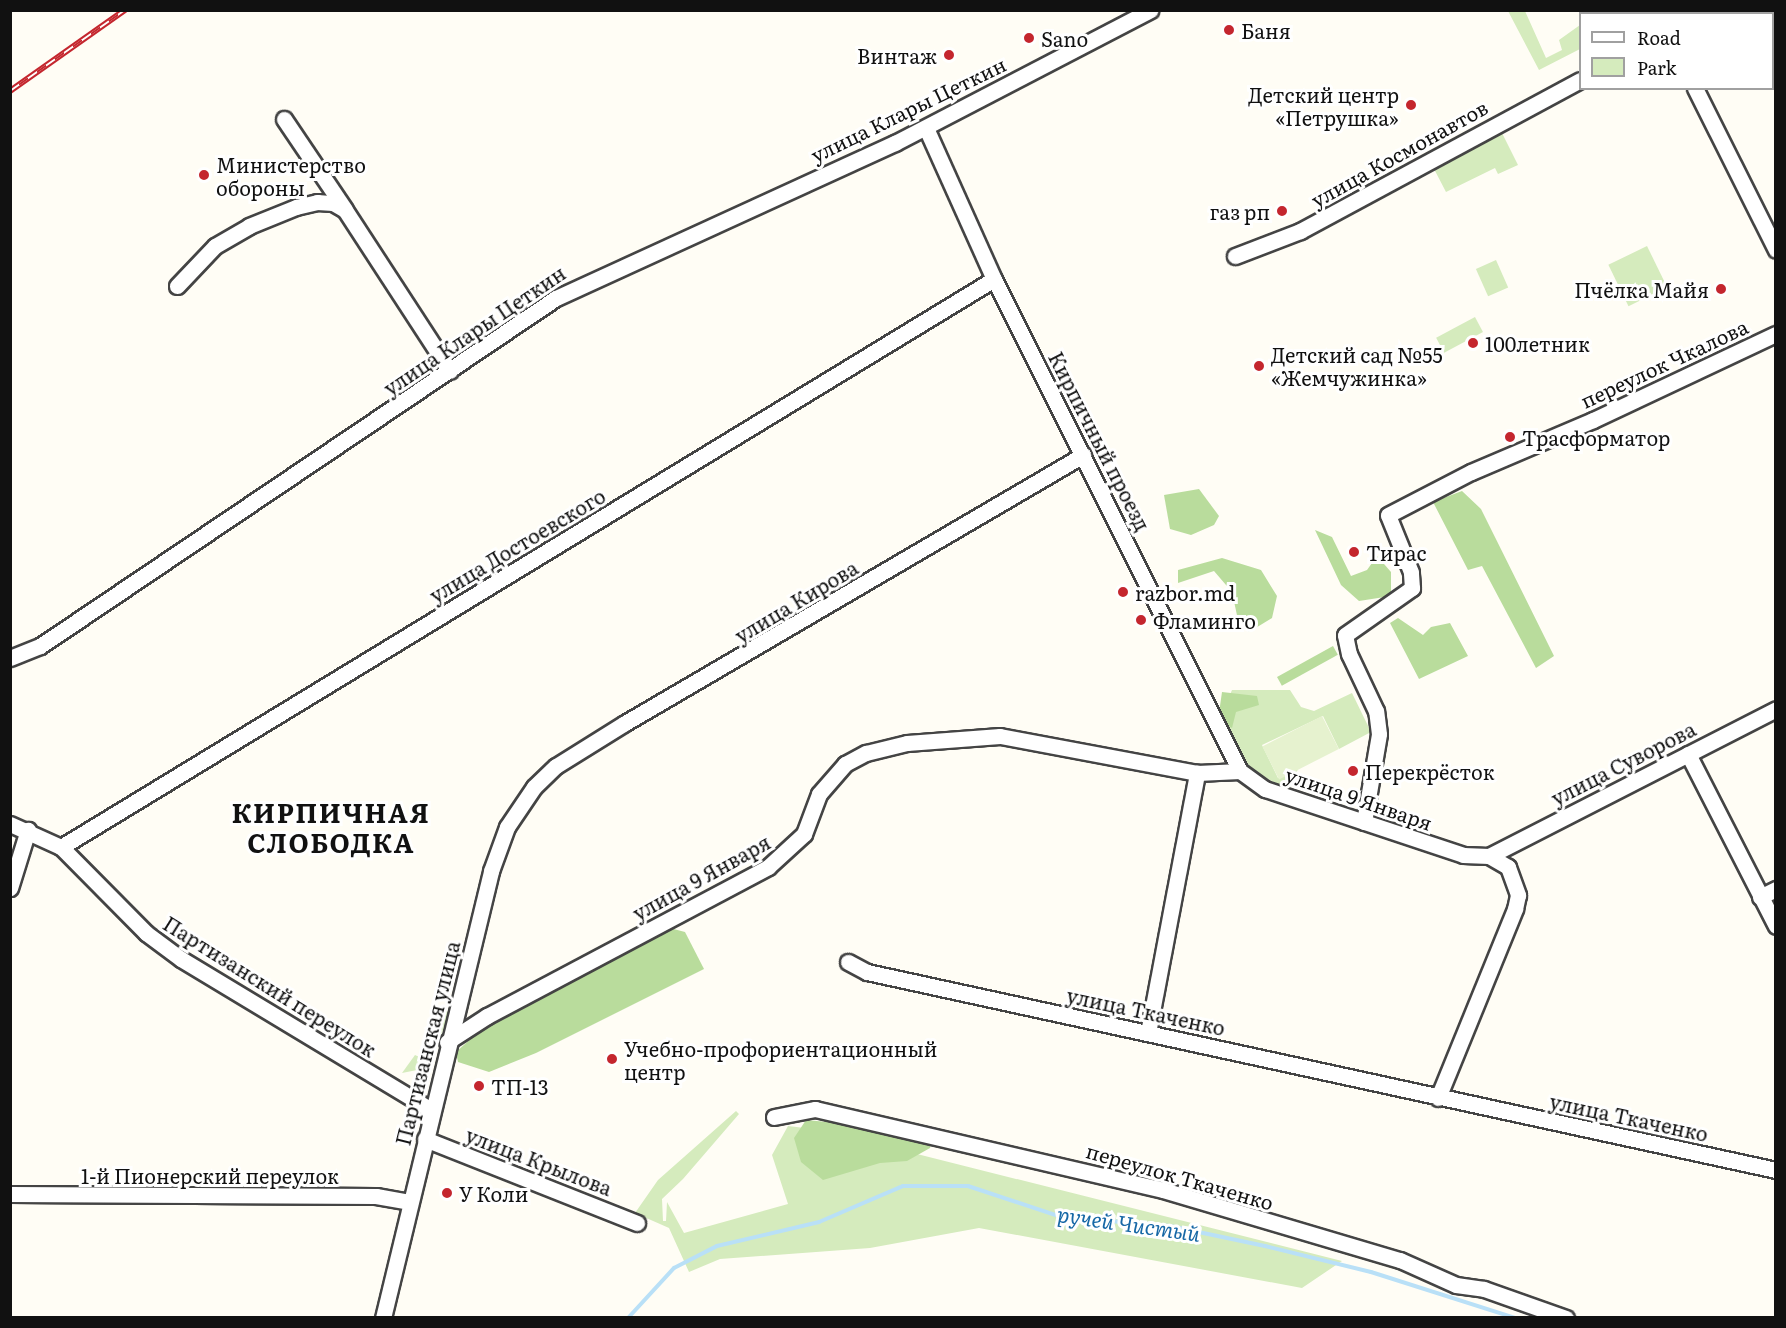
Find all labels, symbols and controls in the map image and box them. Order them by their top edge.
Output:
legend [1579,12,1774,90]
place label: Баня [1241,18,1291,42]
marker: Баня [1222,23,1236,37]
text: Road [1637,24,1681,51]
place label: Sano [1041,26,1088,50]
marker: Sano [1022,31,1036,45]
place label: Винтаж [857,43,937,67]
marker: Винтаж [942,48,956,62]
street label: улица Клары Цеткин [807,51,1009,167]
text: Park [1637,54,1676,81]
place label: Детский центр «Петрушка» [1248,82,1399,129]
street label: улица Космонавтов [1306,94,1492,212]
marker: Детский центр «Петрушка» [1404,98,1418,112]
place label: Министерство обороны [216,152,366,199]
marker: Министерство обороны [197,168,211,182]
place label: газ рп [1209,199,1270,223]
marker: газ рп [1275,204,1289,218]
street label: улица Клары Цеткин [379,260,569,400]
place label: Пчёлка Майя [1574,277,1709,301]
marker: Пчёлка Майя [1714,282,1728,296]
street label: переулок Чкалова [1576,314,1752,412]
place label: 100летник [1485,331,1590,355]
marker: 100летник [1466,336,1480,350]
place label: Детский сад №55 «Жемчужинка» [1271,342,1443,389]
street label: Кирпичный проезд [1044,347,1156,535]
marker: Детский сад №55 «Жемчужинка» [1252,359,1266,373]
place label: Трасформатор [1522,425,1670,449]
marker: Трасформатор [1503,430,1517,444]
street label: улица Достоевского [425,483,609,607]
place label: Тирас [1366,540,1426,564]
marker: Тирас [1347,545,1361,559]
street label: улица Кирова [730,555,862,647]
place label: razbor.md [1135,580,1235,604]
marker: razbor.md [1116,585,1130,599]
place label: Фламинго [1153,608,1256,632]
marker: Фламинго [1134,613,1148,627]
street label: улица Суворова [1547,716,1699,810]
place label: Перекрёсток [1365,759,1495,783]
street label: улица 9 Января [1282,762,1436,834]
marker: Перекрёсток [1346,764,1360,778]
district label: КИРПИЧНАЯ СЛОБОДКА [232,796,430,858]
street label: улица 9 Января [628,829,774,925]
street label: Партизанский переулок [159,911,381,1061]
street label: Партизанская улица [390,938,464,1148]
street label: улица Ткаченко [1065,982,1227,1040]
place label: Учебно-профориентационный центр [624,1036,937,1083]
marker: Учебно-профориентационный центр [605,1052,619,1066]
place label: ТП-13 [491,1074,549,1098]
marker: ТП-13 [472,1079,486,1093]
street label: улица Ткаченко [1548,1088,1710,1146]
street label: улица Крылова [462,1122,616,1200]
street label: переулок Ткаченко [1084,1138,1276,1214]
street label: 1-й Пионерский переулок [81,1163,339,1187]
place label: У Коли [459,1181,528,1205]
marker: У Коли [440,1186,454,1200]
water label: ручей Чистый [1056,1201,1202,1245]

